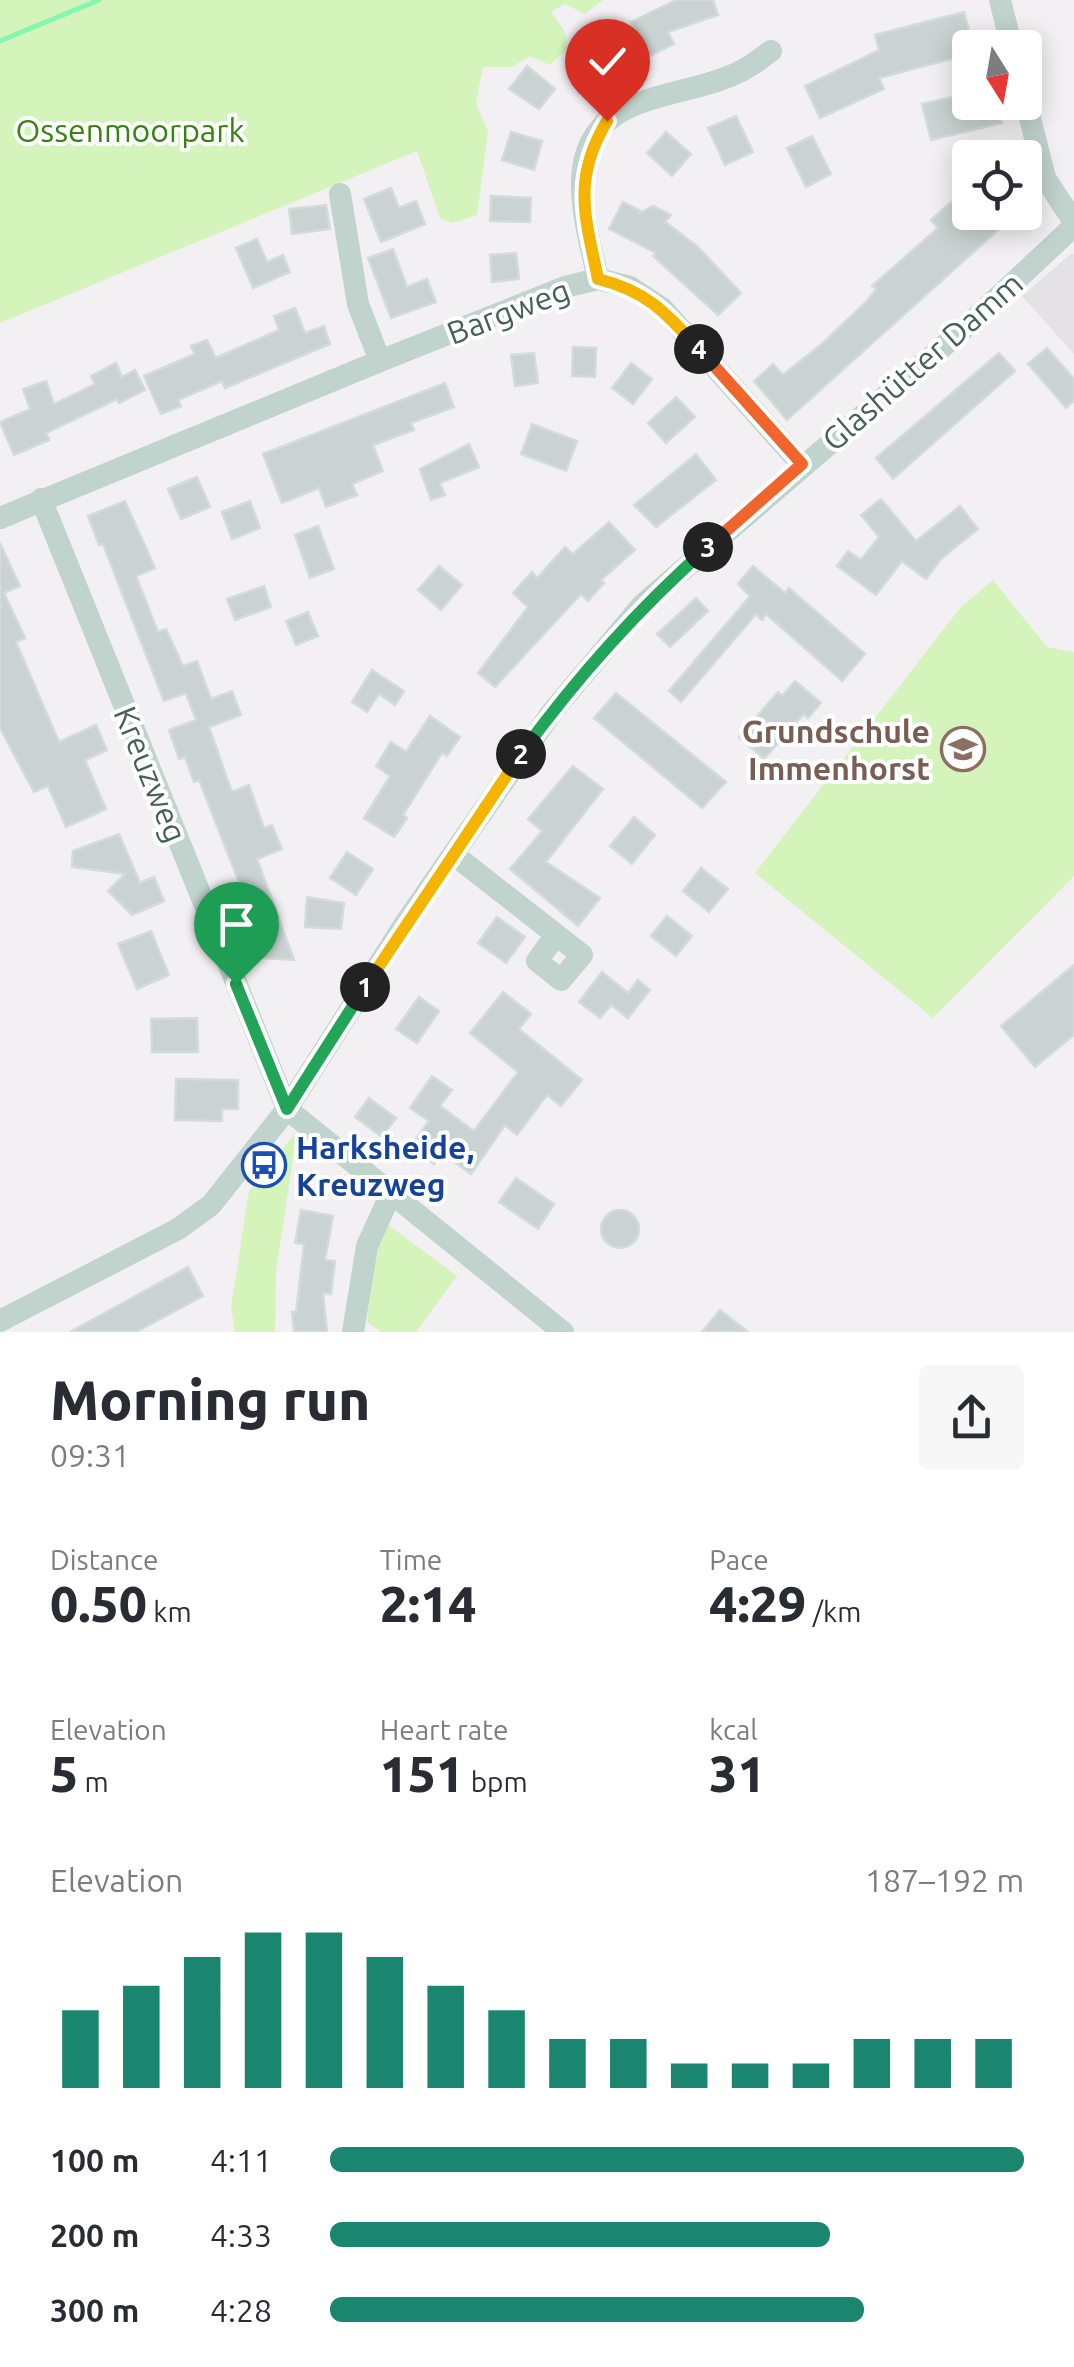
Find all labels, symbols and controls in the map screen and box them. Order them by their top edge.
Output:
pin [565,19,650,122]
north arrow [952,30,1042,120]
map controls [952,30,1042,230]
icon: check [580,34,635,89]
park label: Ossenmoorpark [15,112,245,148]
button: locate [952,140,1042,230]
street label: Glashütter Damm [815,264,1029,458]
street label: Bargweg [442,271,574,351]
pin: 4 [674,324,724,374]
text: 4 [691,333,707,364]
pin: 3 [683,522,733,572]
text: 3 [700,531,716,562]
street label: Kreuzweg [107,701,195,847]
place label: Grundschule Immenhorst [742,713,930,786]
school or university icon: Grundschule Immenhorst [940,726,986,772]
pin: 2 [496,729,546,779]
text: 2 [513,738,529,769]
pin [194,882,279,985]
icon: arrive [209,897,264,952]
pin: 1 [340,962,390,1012]
text: 1 [357,971,373,1002]
place label: Harksheide, Kreuzweg [296,1129,474,1202]
bus stop icon: Harksheide, Kreuzweg [241,1142,287,1188]
button: share [919,1365,1024,1470]
text: Morning run [50,1369,371,1430]
text: 09:31 [50,1437,130,1473]
text: Distance [50,1544,158,1575]
text: Time [380,1544,442,1575]
text: Pace [709,1544,769,1575]
text: 0.50 [50,1575,147,1631]
text: 2:14 [380,1575,477,1631]
text: 4:29 [709,1575,806,1631]
text: km [147,1596,192,1627]
text: /km [806,1596,861,1627]
text: Elevation [50,1714,167,1745]
text: Heart rate [380,1714,508,1745]
text: kcal [709,1714,758,1745]
text: 5 [50,1745,78,1801]
text: 151 [380,1745,464,1801]
text: 31 [709,1745,766,1801]
text: m [78,1766,109,1797]
text: bpm [464,1766,528,1797]
text: Elevation [50,1862,183,1898]
text: 187–192 m [865,1862,1024,1898]
text: 100 m [50,2142,139,2178]
text: 4:11 [210,2142,272,2178]
text: 200 m [50,2217,139,2253]
text: 4:33 [210,2217,272,2253]
text: 300 m [50,2292,139,2328]
text: 4:28 [210,2292,272,2328]

